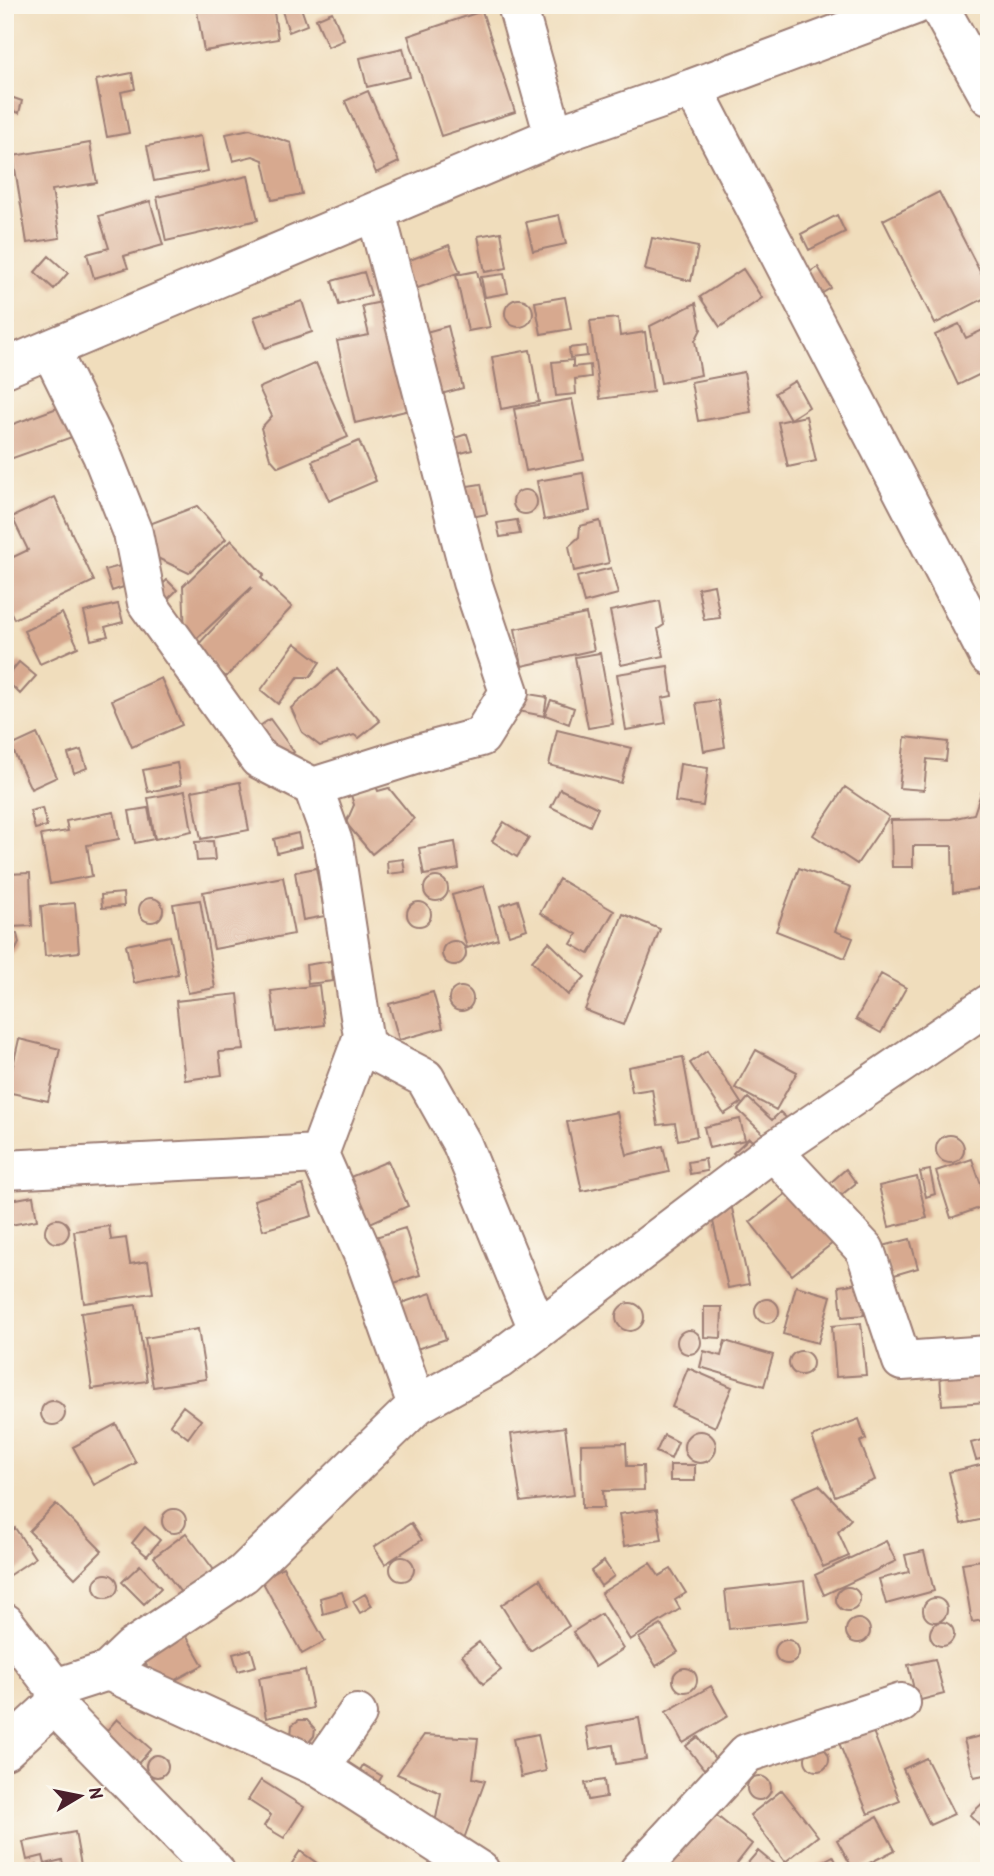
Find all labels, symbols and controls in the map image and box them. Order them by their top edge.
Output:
north arrow [46,1760,116,1830]
text: N [83,1786,110,1800]

